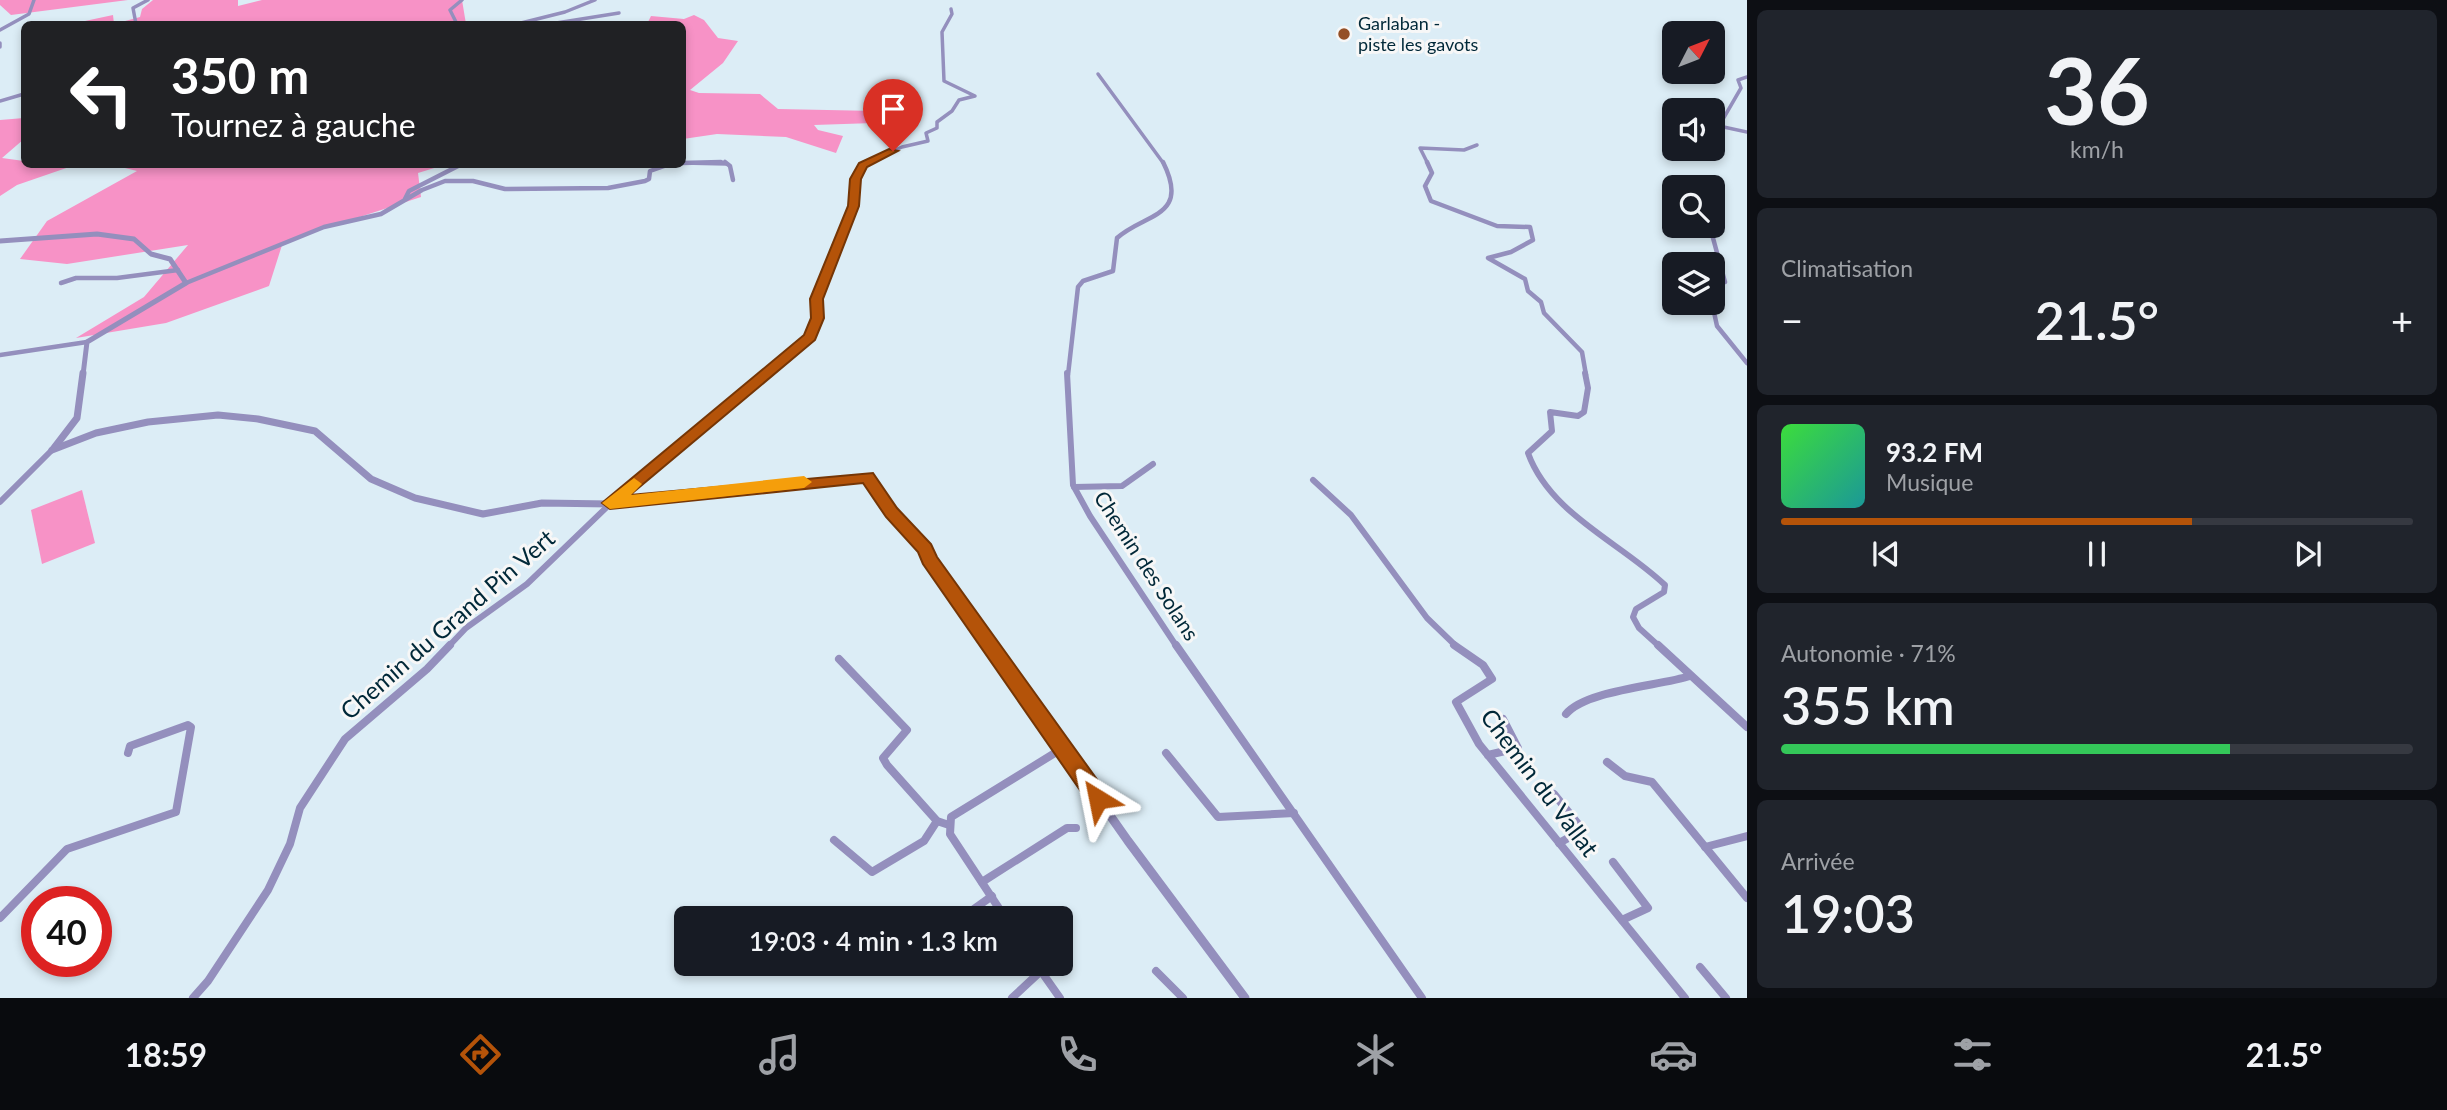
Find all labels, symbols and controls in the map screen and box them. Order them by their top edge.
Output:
place label: Garlaban - piste les gavots [1358,12,1479,55]
north arrow [1662,21,1726,84]
map controls [1662,21,1725,315]
marker: Garlaban - piste les gavots [1336,26,1352,42]
text: 36 [2044,35,2150,144]
text: 350 m [171,46,309,104]
icon: left [56,49,147,140]
pin [863,79,923,151]
icon: arrive [874,90,912,128]
button: sound [1662,98,1725,161]
text: Tournez à gauche [171,105,416,144]
text: km/h [2070,135,2124,163]
button: search [1662,175,1725,238]
button: layers [1662,252,1725,315]
text: Climatisation [1781,254,1913,282]
text: 21.5° [2035,289,2159,351]
text: − [1781,297,1803,343]
text: + [2391,297,2413,343]
text: 93.2 FM [1886,436,1983,468]
text: Musique [1886,468,1973,496]
street label: Chemin des Solans [1090,486,1205,645]
street label: Chemin du Grand Pin Vert [334,523,560,725]
icon: previous [1867,535,1905,573]
icon: pause [2078,535,2116,573]
icon: next [2289,535,2327,573]
text: Autonomie · 71% [1781,639,1956,667]
text: 355 km [1781,674,1955,736]
street label: Chemin du Vallat [1475,703,1605,862]
position arrow [1061,762,1135,836]
text: Arrivée [1781,847,1855,875]
text: 19:03 [1781,882,1915,944]
speed limit sign: 40 [21,886,112,977]
text: 19:03 · 4 min · 1.3 km [749,925,998,957]
icon: directions [456,1030,505,1079]
icon: music [755,1030,804,1079]
icon: phone [1053,1030,1102,1079]
icon: climate [1351,1030,1400,1079]
icon: car [1649,1030,1698,1079]
icon: filters [1948,1030,1997,1079]
text: 18:59 [125,1035,207,1074]
text: 21.5° [2246,1035,2322,1074]

